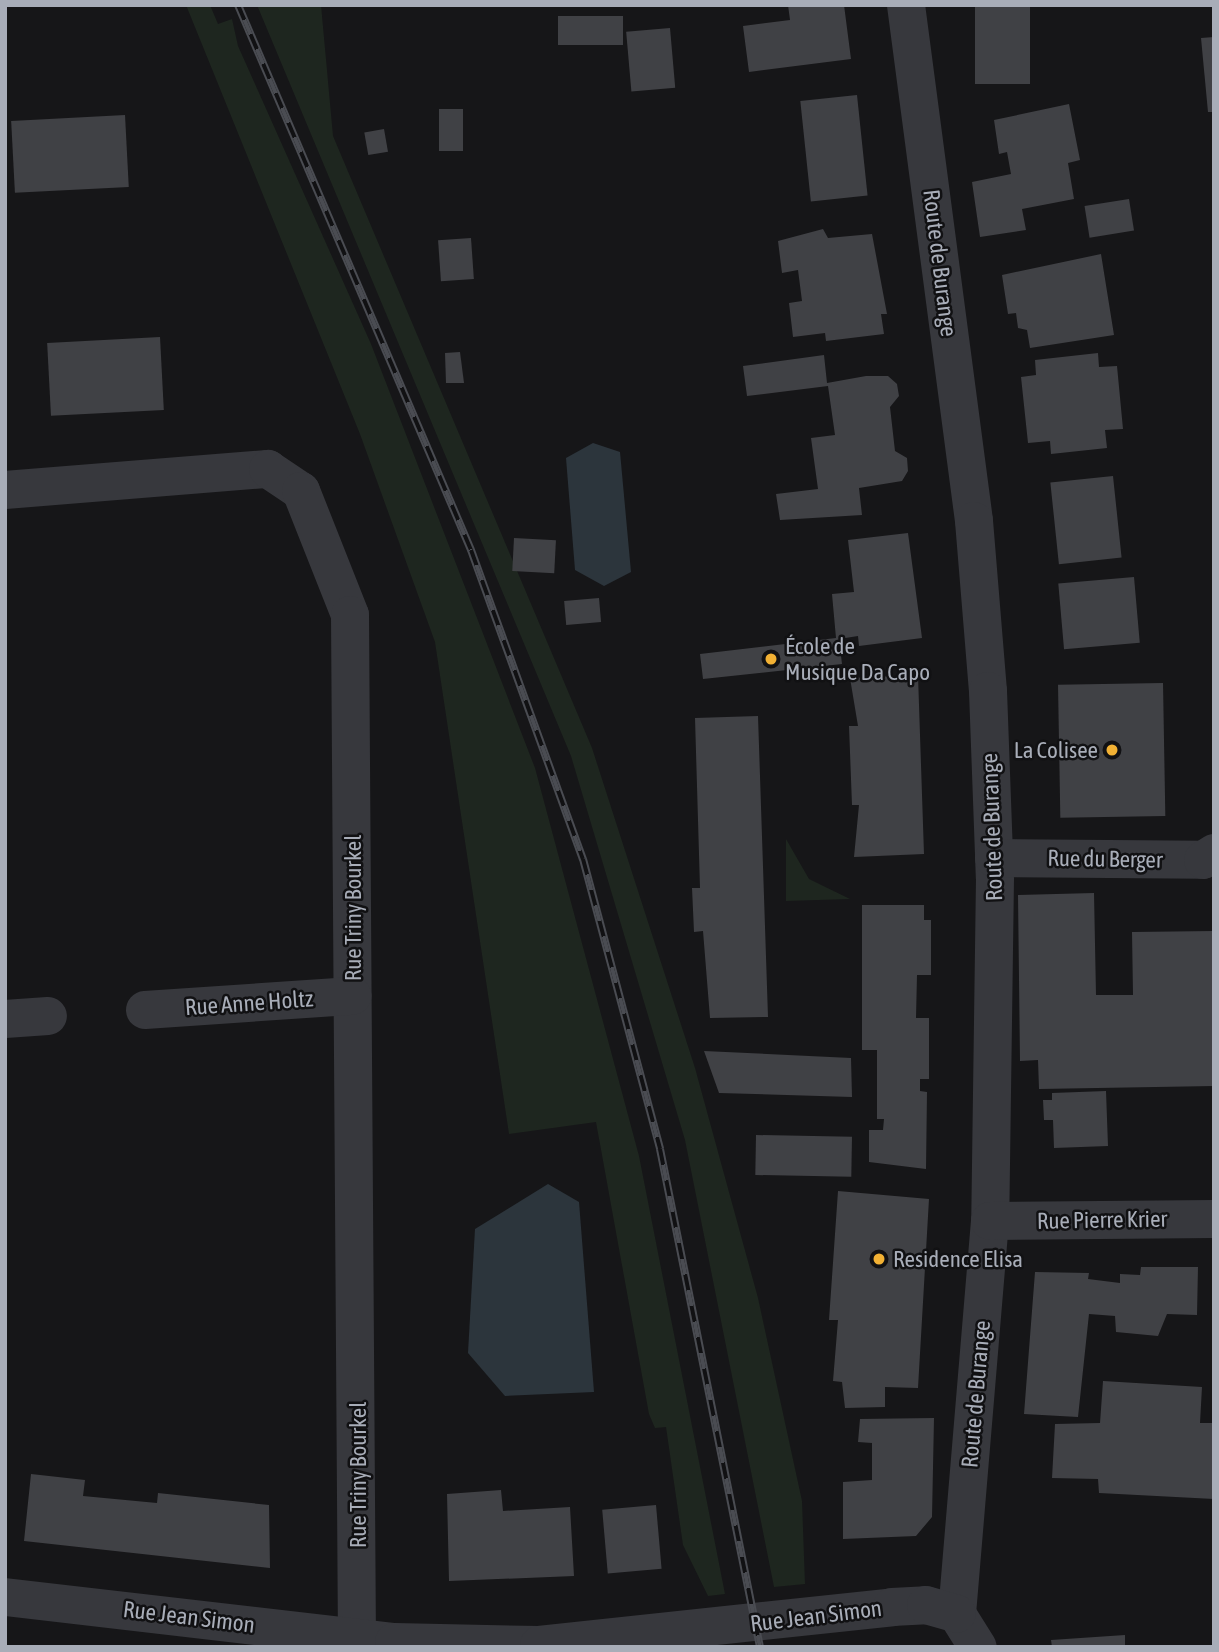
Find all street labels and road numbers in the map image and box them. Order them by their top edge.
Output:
street label: Route de Burange [917,188,963,338]
street label: Route de Burange [976,753,1008,901]
street label: Rue Triny Bourkel [339,835,367,981]
street label: Rue du Berger [1047,844,1163,874]
street label: Rue Anne Holtz [184,985,314,1021]
street label: Rue Pierre Krier [1037,1205,1167,1235]
street label: Route de Burange [956,1319,996,1469]
street label: Rue Triny Bourkel [344,1402,372,1548]
street label: Rue Jean Simon [749,1594,883,1638]
street label: Rue Jean Simon [122,1595,256,1639]

